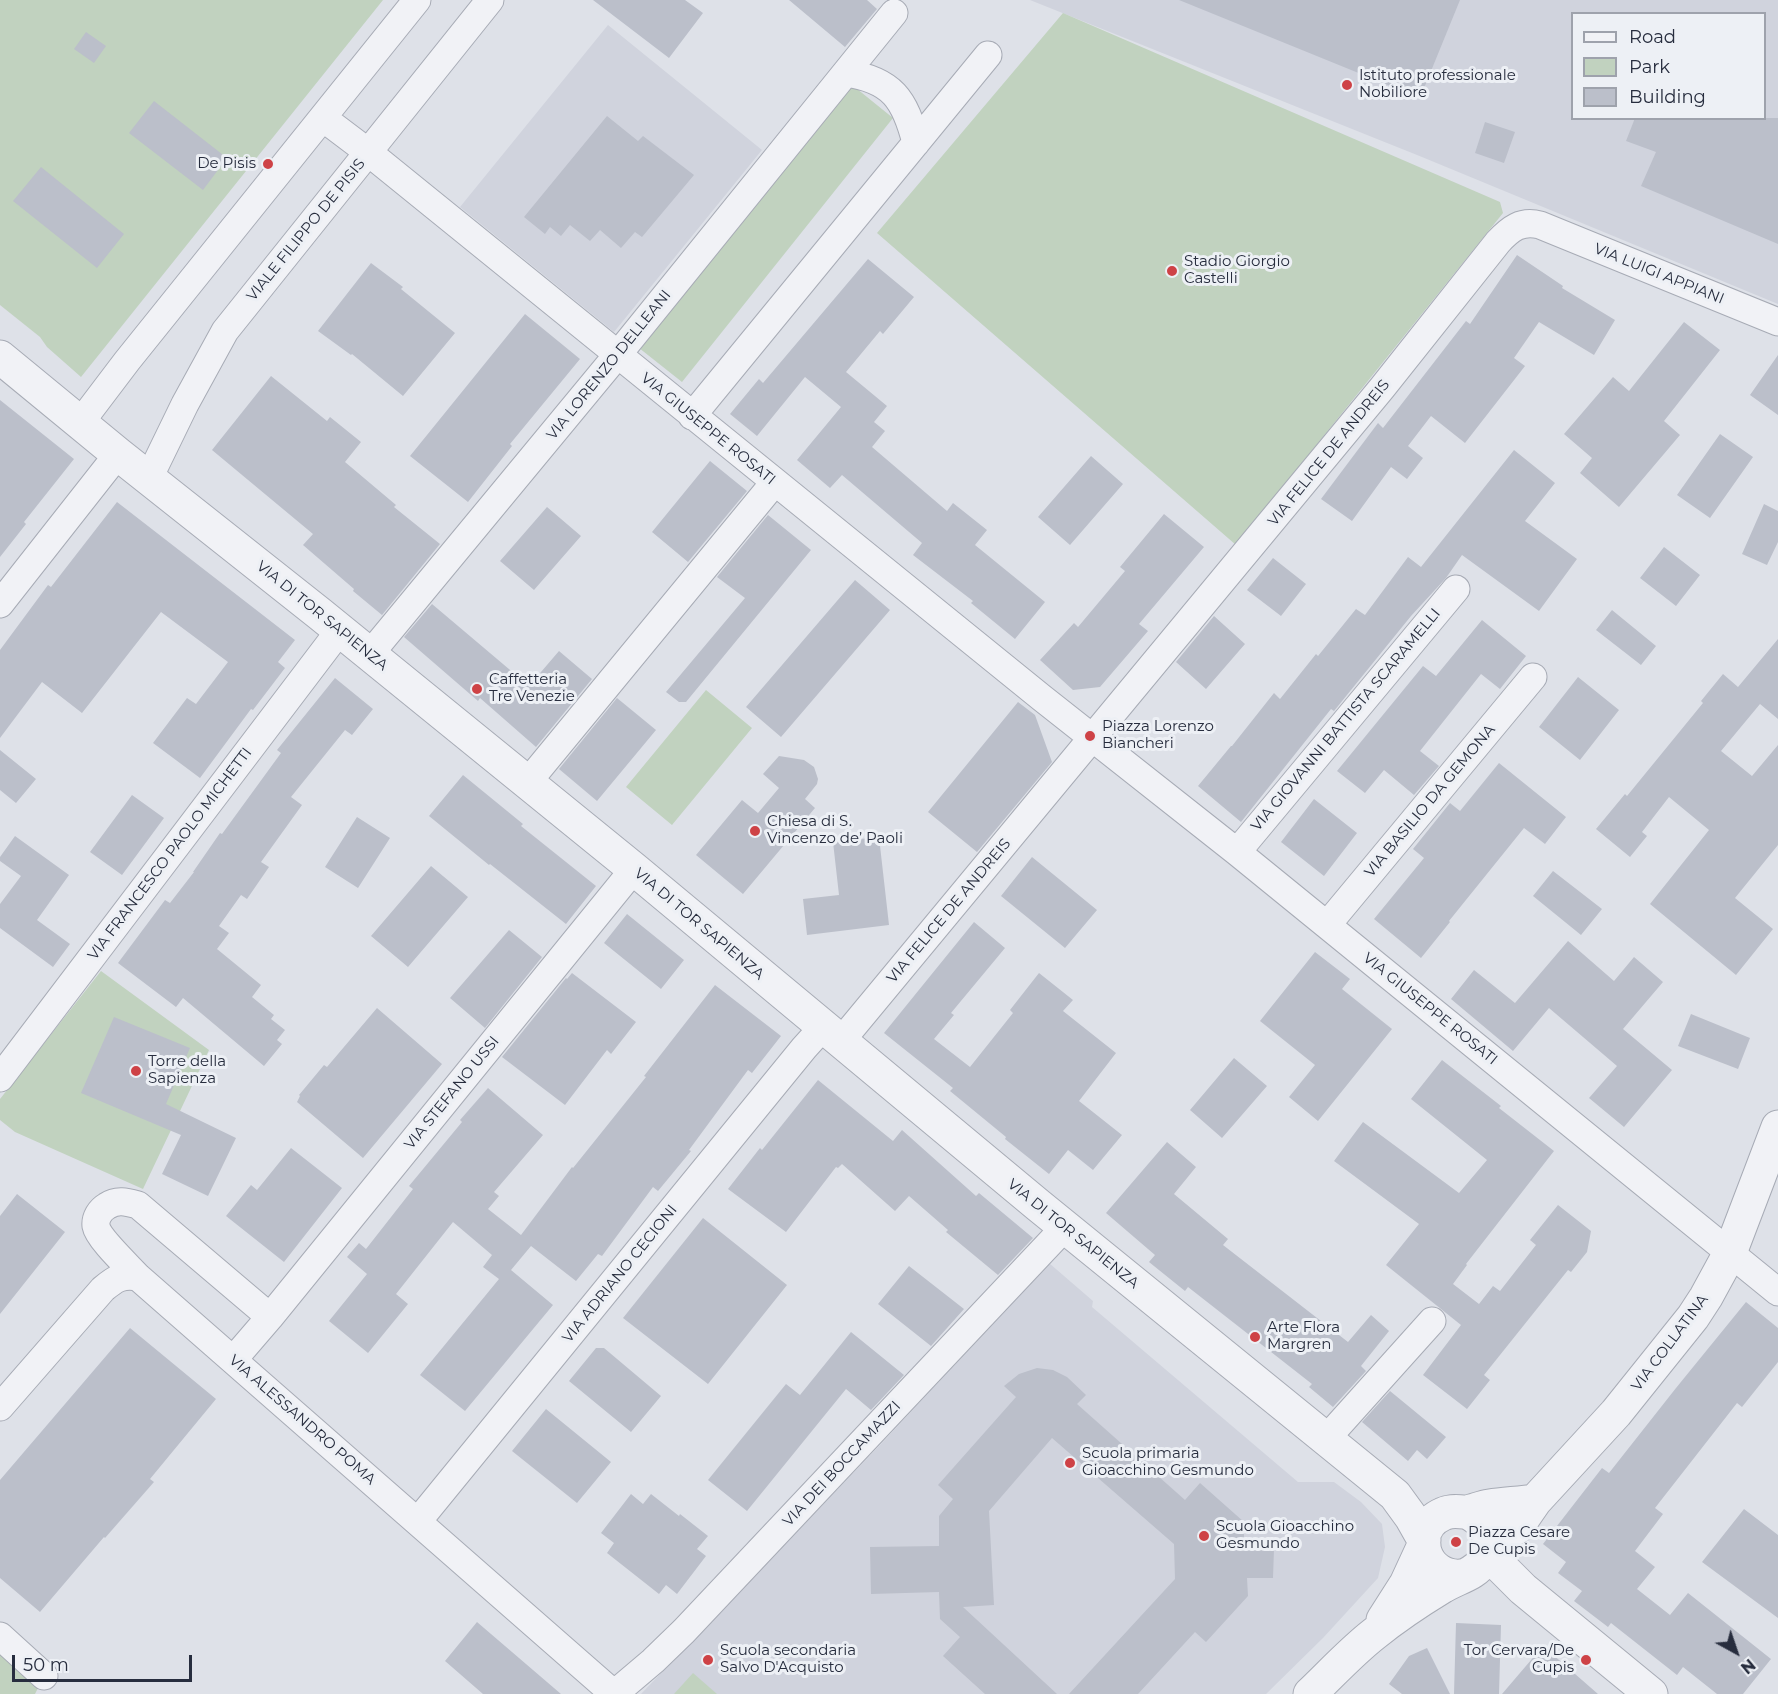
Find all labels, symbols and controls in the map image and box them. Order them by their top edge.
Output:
legend [1571,12,1766,120]
text: Road [1629,26,1676,48]
text: Park [1629,56,1670,78]
place label: Istituto professionale Nobiliore [1359,67,1516,102]
marker: Istituto professionale Nobiliore [1340,78,1354,92]
text: Building [1629,86,1706,108]
place label: De Pisis [197,155,256,173]
street label: VIALE FILIPPO DE PISIS [243,155,369,305]
marker: De Pisis [261,157,275,171]
street label: VIA LUIGI APPIANI [1591,240,1727,308]
place label: Stadio Giorgio Castelli [1184,253,1290,288]
marker: Stadio Giorgio Castelli [1165,264,1179,278]
street label: VIA LORENZO DELLEANI [543,286,675,444]
street label: VIA GIUSEPPE ROSATI [637,369,779,489]
street label: VIA FELICE DE ANDREIS [1264,376,1394,530]
street label: VIA DI TOR SAPIENZA [253,557,391,675]
street label: VIA GIOVANNI BATTISTA SCARAMELLI [1247,605,1445,835]
place label: Caffetteria Tre Venezie [489,671,575,706]
marker: Caffetteria Tre Venezie [470,682,484,696]
place label: Piazza Lorenzo Biancheri [1102,718,1214,753]
street label: VIA BASILIO DA GEMONA [1361,721,1499,881]
marker: Piazza Lorenzo Biancheri [1083,729,1097,743]
street label: VIA FRANCESCO PAOLO MICHETTI [84,744,256,964]
place label: Chiesa di S. Vincenzo de’ Paoli [767,813,903,848]
marker: Chiesa di S. Vincenzo de’ Paoli [748,824,762,838]
street label: VIA FELICE DE ANDREIS [883,835,1015,987]
street label: VIA DI TOR SAPIENZA [630,864,768,984]
street label: VIA GIUSEPPE ROSATI [1359,949,1501,1069]
street label: VIA STEFANO USSI [401,1033,503,1153]
place label: Torre della Sapienza [148,1053,226,1088]
marker: Torre della Sapienza [129,1064,143,1078]
street label: VIA DI TOR SAPIENZA [1004,1175,1142,1293]
street label: VIA ADRIANO CECIONI [559,1201,681,1347]
street label: VIA COLLATINA [1628,1291,1712,1395]
place label: Arte Flora Margren [1267,1319,1340,1354]
marker: Arte Flora Margren [1248,1330,1262,1344]
street label: VIA ALESSANDRO POMA [225,1351,379,1489]
street label: VIA DEI BOCCAMAZZI [779,1398,905,1530]
place label: Scuola primaria Gioacchino Gesmundo [1082,1445,1254,1480]
marker: Scuola primaria Gioacchino Gesmundo [1063,1456,1077,1470]
place label: Scuola Gioacchino Gesmundo [1216,1518,1354,1553]
place label: Piazza Cesare De Cupis [1468,1524,1570,1559]
marker: Scuola Gioacchino Gesmundo [1197,1529,1211,1543]
marker: Piazza Cesare De Cupis [1449,1535,1463,1549]
north arrow [1706,1622,1766,1682]
place label: Scuola secondaria Salvo D'Acquisto [720,1642,856,1677]
place label: Tor Cervara/De Cupis [1464,1642,1574,1677]
scale bar [15,1643,195,1681]
marker: Scuola secondaria Salvo D'Acquisto [701,1653,715,1667]
marker: Tor Cervara/De Cupis [1579,1653,1593,1667]
text: 50 m [23,1654,69,1676]
text: N [1737,1655,1759,1678]

